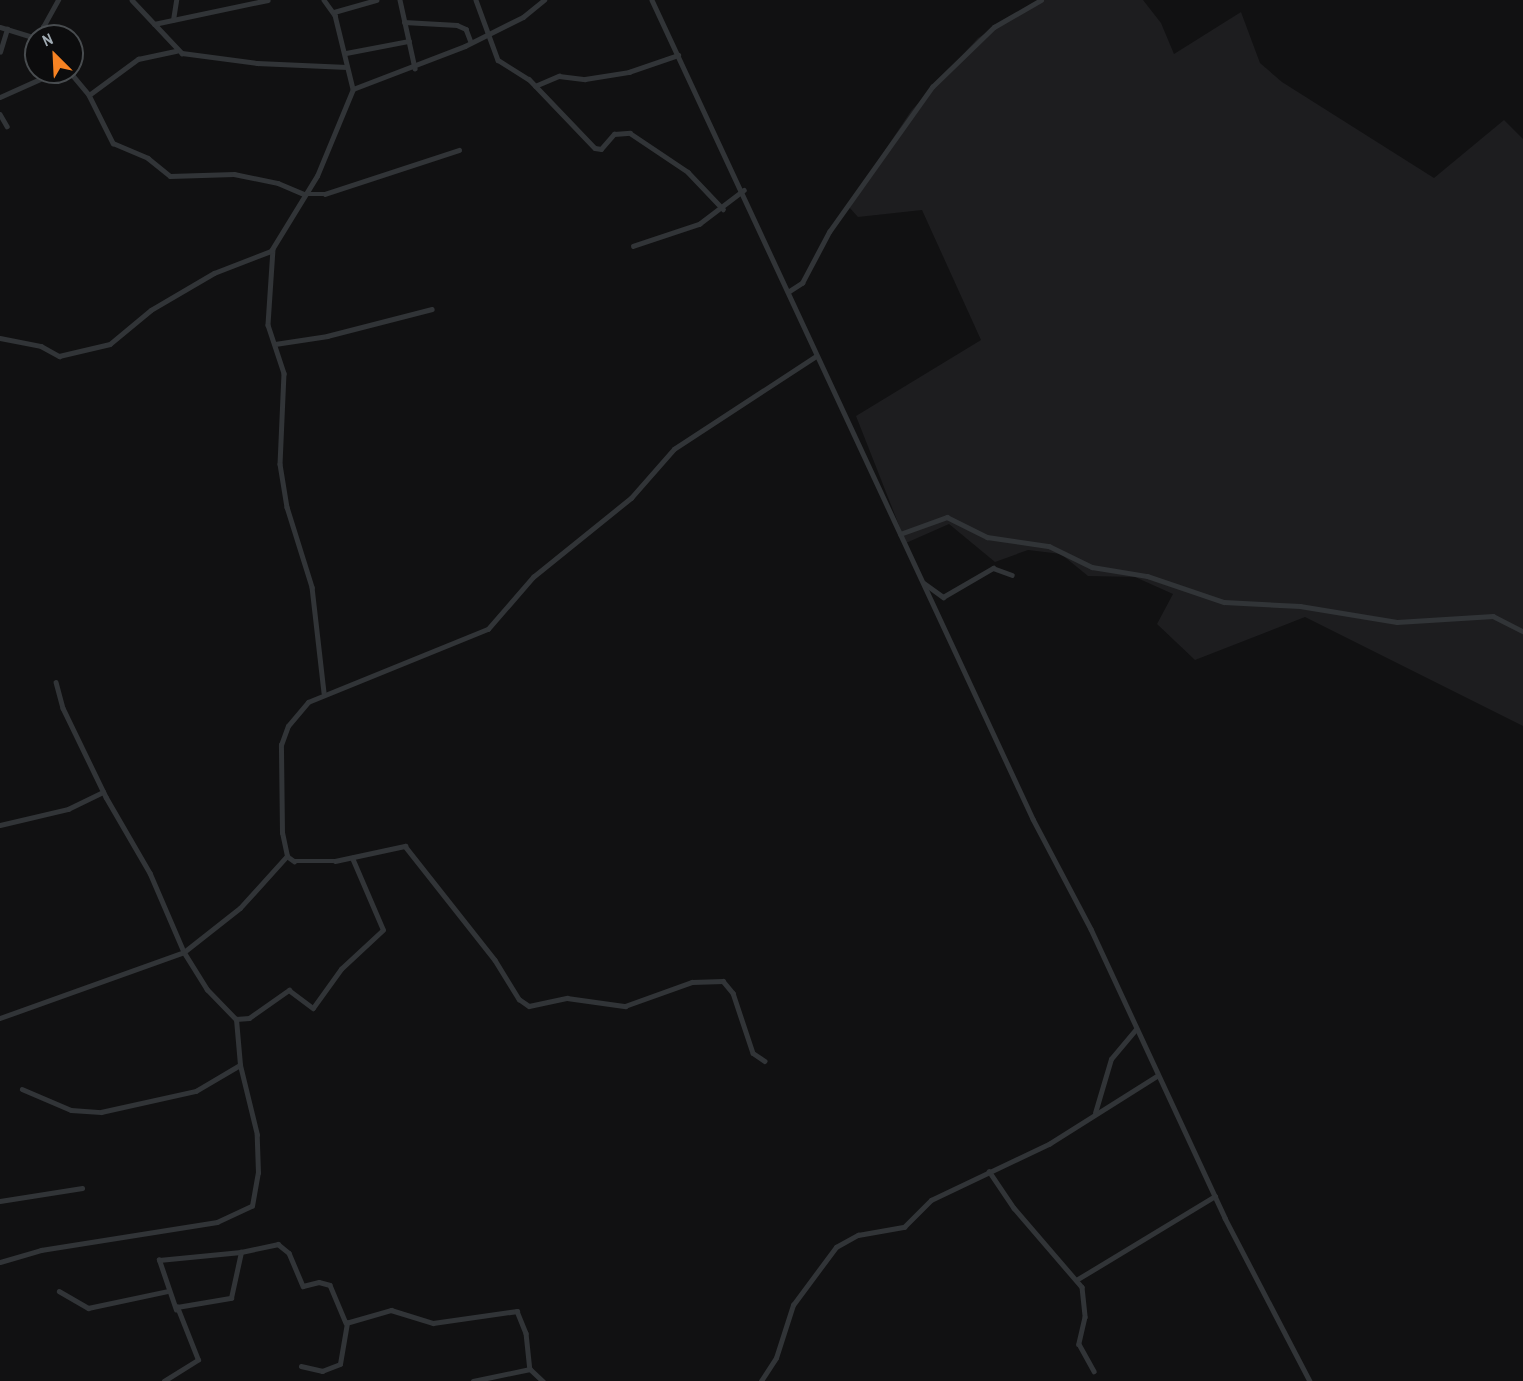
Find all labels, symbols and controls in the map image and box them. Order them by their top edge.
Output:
north arrow [24,24,84,84]
text: N [39,27,56,51]

